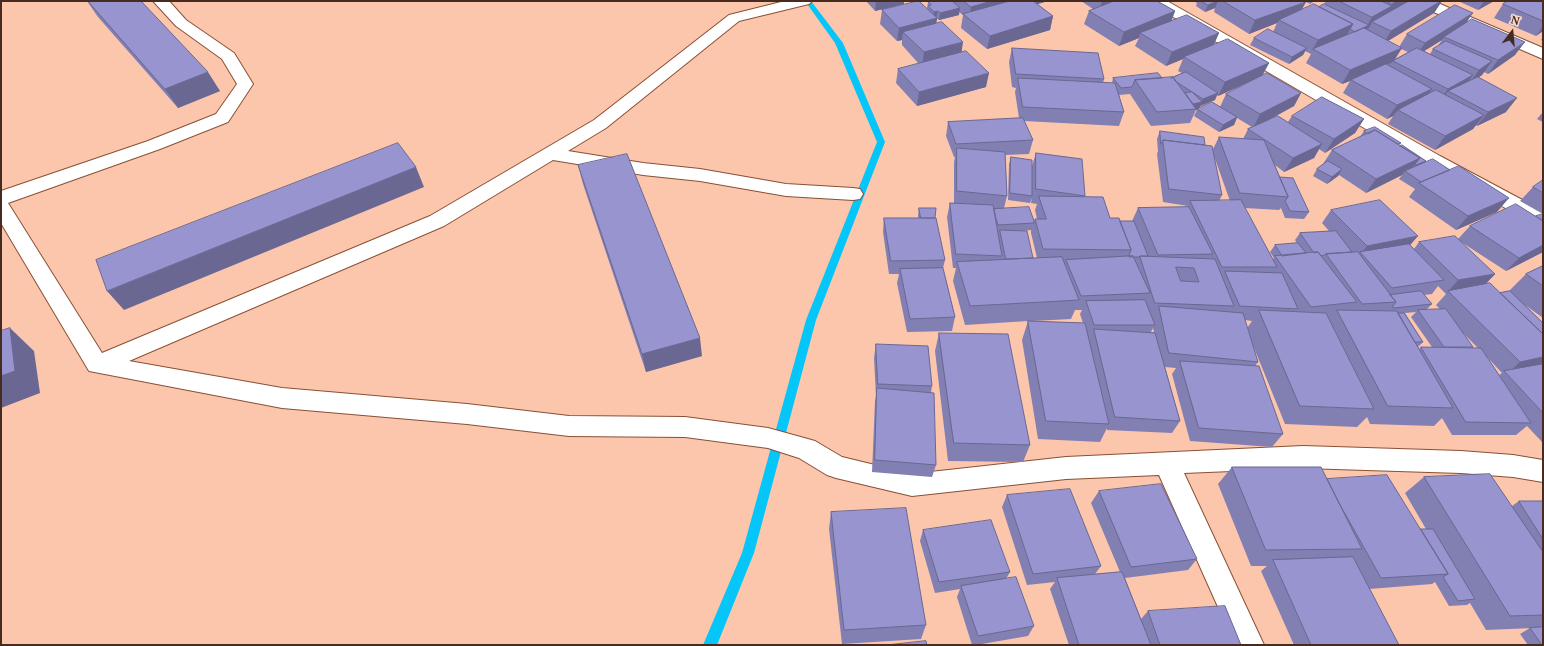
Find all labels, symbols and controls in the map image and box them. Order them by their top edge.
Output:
north arrow [1492,12,1532,52]
text: N [1509,12,1522,28]

